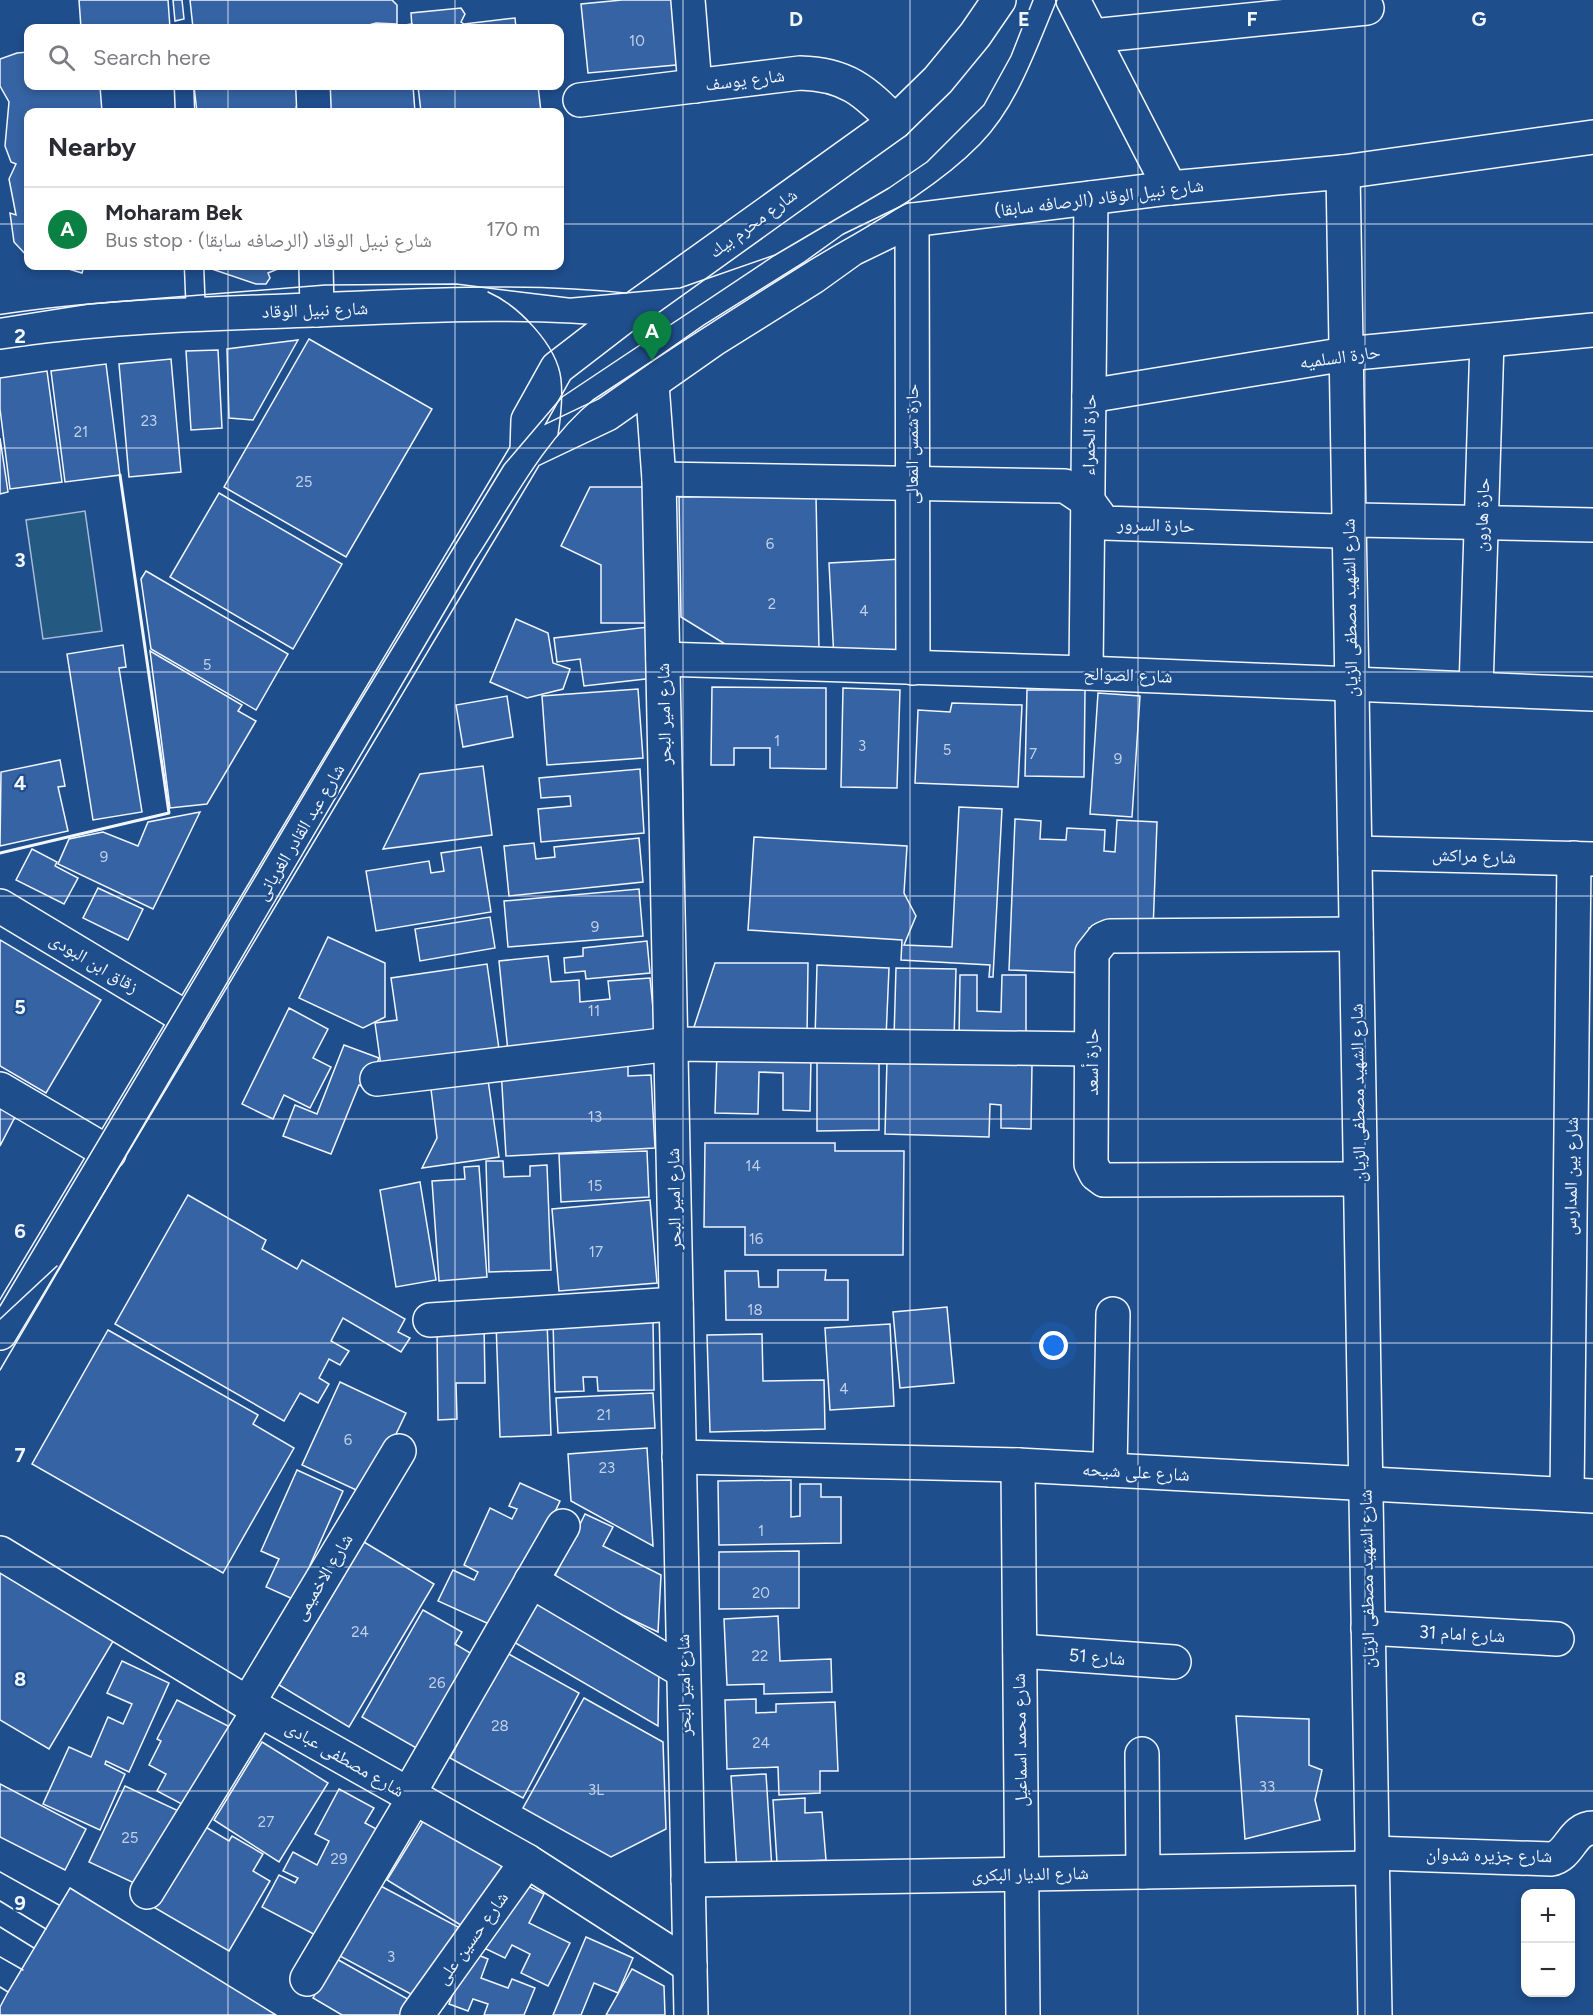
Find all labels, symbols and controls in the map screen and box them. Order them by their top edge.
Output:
text: D [789,7,803,31]
text: E [1018,7,1030,31]
text: F [1246,7,1258,31]
text: G [1472,7,1487,31]
search box [24,24,564,90]
house number: 10 [629,32,645,50]
icon: search [45,41,78,74]
text: Search here [93,44,211,71]
street label: شارع يوسف [704,64,786,96]
text: Nearby [48,131,136,163]
street label: شارع نبيل الوقاد (الرصافه سابقا) [993,174,1205,222]
street label: شارع محرم بيك [704,184,802,263]
text: Moharam Bek [105,199,243,226]
text: A [60,217,75,241]
text: 170 m [486,217,540,241]
text: Bus stop · شارع نبيل الوقاد (الرصافه سابقا) [105,228,432,252]
street label: شارع نبيل الوقاد [261,297,369,323]
pin: A [632,312,672,361]
text: 2 [14,324,26,348]
street label: حارة السلميه [1298,340,1382,374]
street label: حارة شمس المعالى [901,384,923,504]
street label: حارة الحمراء [1077,394,1101,476]
house number: 23 [141,412,157,430]
house number: 21 [74,423,88,441]
house number: 25 [295,473,313,491]
street label: حارة هارون [1470,477,1494,553]
street label: حارة السرور [1116,513,1195,537]
street label: شارع الشهيد مصطفى الزيان [1337,518,1363,698]
house number: 6 [766,535,775,553]
text: 3 [14,548,26,572]
house number: 2 [768,595,776,613]
house number: 4 [859,602,869,620]
house number: 5 [203,656,211,674]
street label: شارع الصوالح [1083,662,1173,689]
street label: شارع امير البحر [652,663,676,766]
house number: 1 [774,732,780,750]
house number: 3 [858,737,866,755]
house number: 5 [943,741,951,759]
house number: 7 [1029,745,1037,763]
house number: 9 [1114,750,1122,768]
street label: شارع عبد القادر الغريانى [251,760,349,904]
text: 4 [14,771,27,795]
street label: شارع مراكش [1432,844,1516,868]
house number: 9 [100,848,108,866]
house number: 9 [591,918,599,936]
street label: زقاق ابن البودى [46,928,142,998]
text: 5 [14,995,26,1019]
house number: 11 [588,1002,600,1020]
street label: شارع الشهيد مصطفى الزيان [1345,1003,1371,1183]
street label: حارة أسعد [1081,1029,1103,1095]
house number: 13 [588,1108,602,1126]
street label: شارع بين المدارس [1559,1117,1583,1235]
street label: شارع امير البحر [662,1148,686,1251]
house number: 14 [745,1157,761,1175]
house number: 15 [588,1177,602,1195]
text: 6 [14,1219,26,1243]
house number: 16 [749,1230,764,1248]
house number: 17 [589,1243,603,1261]
house number: 18 [747,1301,763,1319]
your location [1039,1331,1068,1360]
house number: 4 [839,1380,849,1398]
house number: 21 [597,1406,611,1424]
house number: 6 [344,1431,353,1449]
text: 7 [14,1443,26,1467]
street label: شارع على شيحه [1082,1458,1190,1486]
house number: 23 [599,1459,615,1477]
street label: شارع الشهيد مصطفى الزيان [1354,1489,1380,1669]
house number: 1 [758,1522,764,1540]
street label: شارع الاخميمى [288,1530,358,1624]
house number: 20 [752,1584,770,1602]
street label: شارع امام 31 [1418,1621,1506,1648]
house number: 24 [351,1623,369,1641]
street label: شارع امير البحر [672,1634,696,1737]
street label: شارع 51 [1068,1644,1126,1670]
house number: 22 [752,1647,768,1665]
text: 8 [14,1667,26,1691]
street label: شارع محمد اسماعيل [1008,1673,1032,1807]
house number: 26 [429,1674,446,1692]
street label: شارع مصطفى عبادى [282,1716,408,1802]
house number: 28 [491,1717,509,1735]
house number: 24 [752,1734,770,1752]
house number: 33 [1259,1778,1275,1796]
house number: 3L [588,1781,604,1799]
house number: 27 [258,1813,274,1831]
house number: 25 [121,1829,139,1847]
street label: شارع جزيره شدوان [1426,1843,1552,1867]
house number: 29 [331,1850,347,1868]
street label: شارع الديار البكرى [971,1862,1089,1886]
street label: شارع حسين على [431,1887,513,1989]
map controls [1521,1889,1575,1997]
button: + [1521,1889,1575,1943]
text: 9 [14,1891,26,1915]
button: − [1521,1943,1575,1997]
house number: 3 [387,1948,395,1966]

